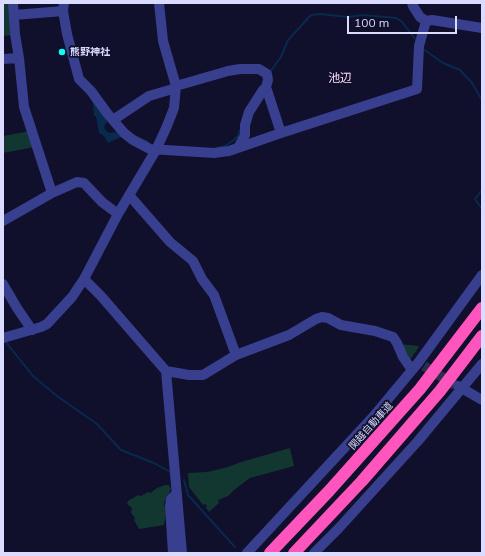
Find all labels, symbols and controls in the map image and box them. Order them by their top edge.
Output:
scale bar [349,8,459,34]
text: 100 m [354,15,389,30]
place label: 熊野神社 [70,46,110,58]
marker: 熊野神社 [57,47,67,57]
district label: 池辺 [328,71,352,85]
street label: 関越自動車道 [346,400,396,452]

